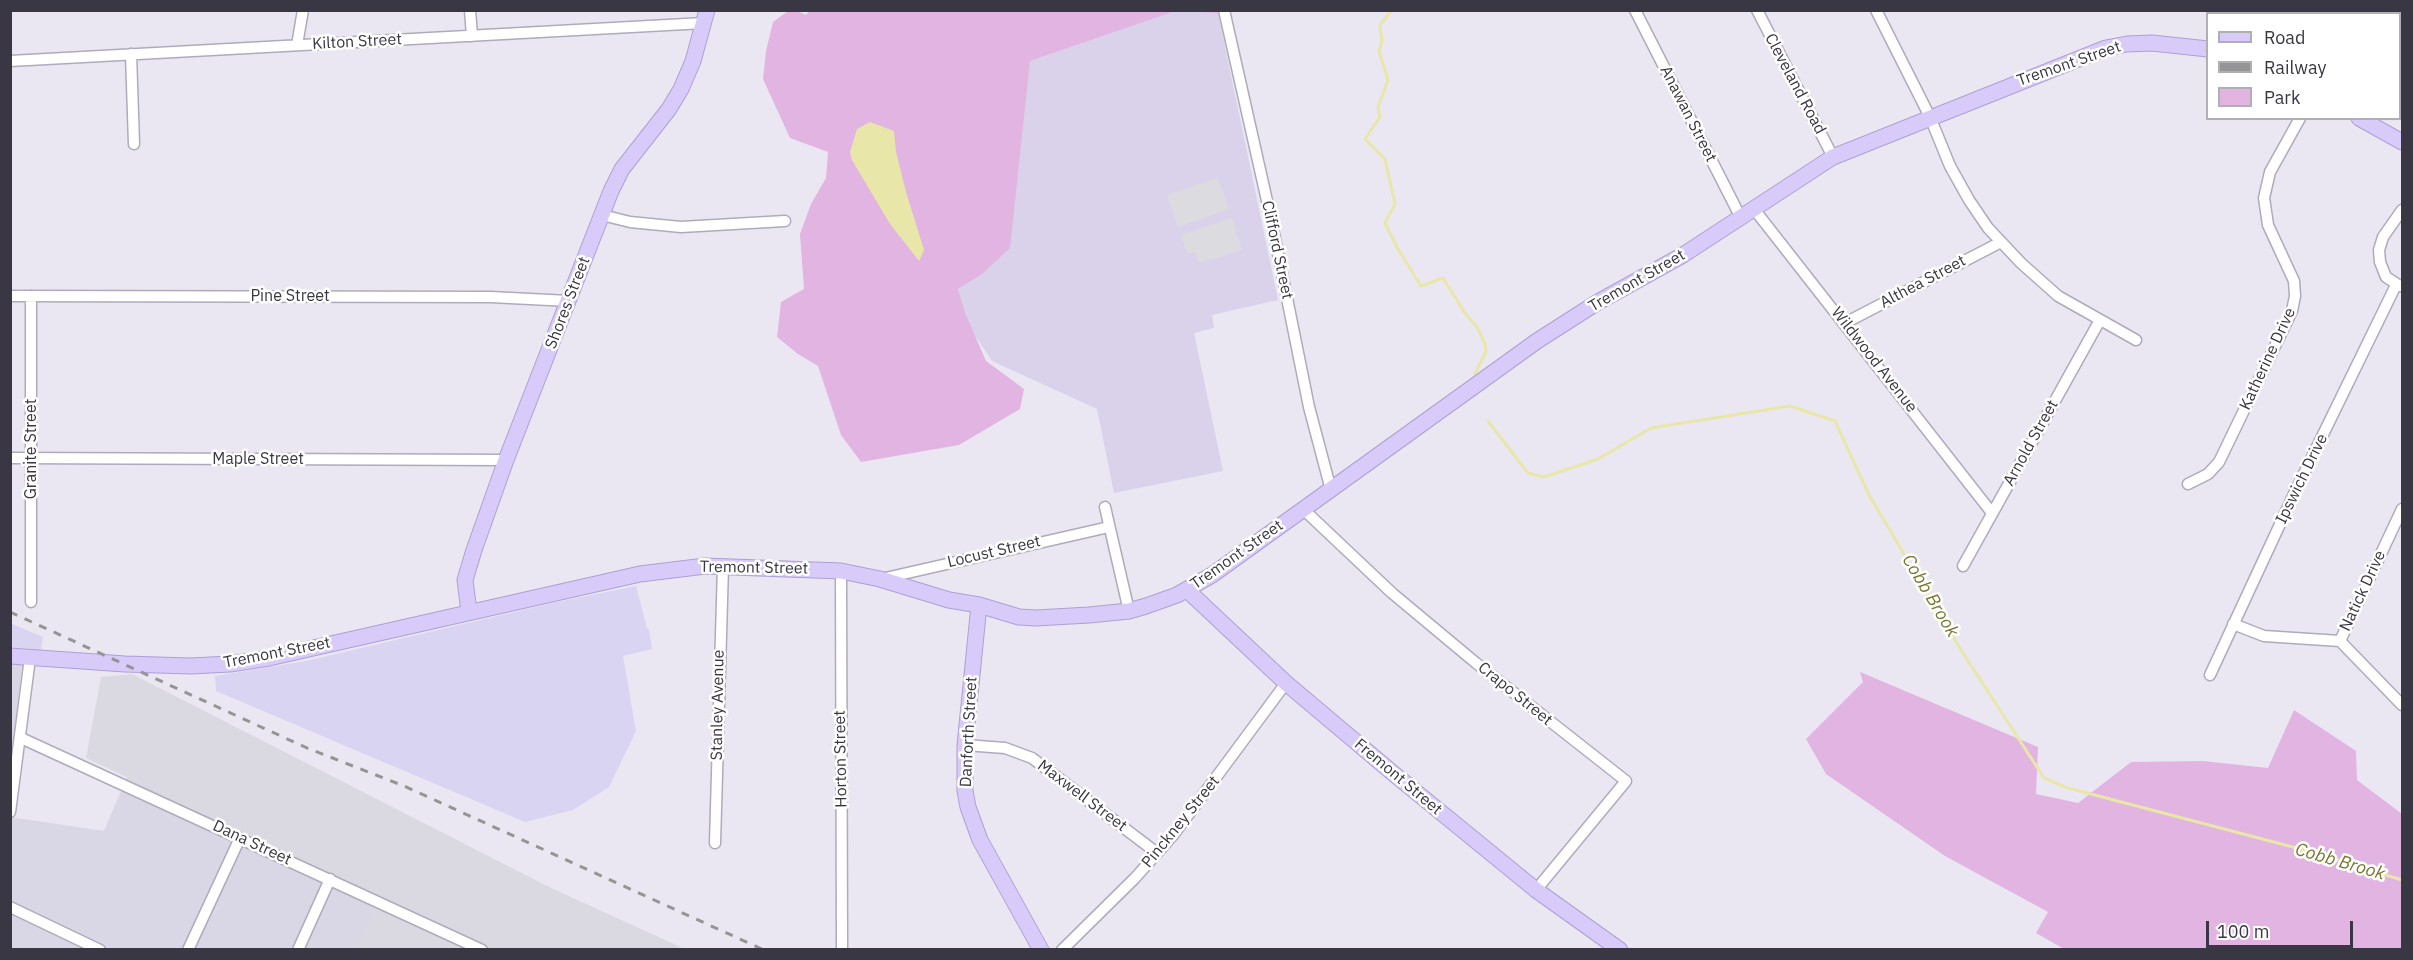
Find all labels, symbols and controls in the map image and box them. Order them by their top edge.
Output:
legend [2206,12,2401,120]
text: Road [2264,26,2305,49]
street label: Kilton Street [312,30,402,54]
street label: Cleveland Road [1760,30,1830,138]
street label: Tremont Street [2015,37,2123,91]
text: Railway [2264,56,2326,79]
street label: Anawan Street [1656,63,1720,165]
text: Park [2264,86,2300,109]
street label: Clifford Street [1257,199,1297,301]
street label: Tremont Street [1585,246,1689,316]
street label: Althea Street [1877,251,1969,313]
street label: Shores Street [542,254,594,352]
street label: Pine Street [250,286,330,306]
street label: Wildwood Avenue [1827,303,1921,417]
street label: Katherine Drive [2236,305,2300,413]
street label: Arnold Street [1999,397,2063,489]
street label: Granite Street [21,399,41,499]
street label: Ipswich Drive [2272,431,2332,527]
street label: Maple Street [212,449,304,469]
street label: Tremont Street [1187,516,1287,594]
street label: Locust Street [946,532,1042,572]
street label: Natick Drive [2336,548,2390,634]
water label: Cobb Brook [1897,551,1963,641]
street label: Tremont Street [700,557,808,579]
street label: Tremont Street [222,633,332,673]
street label: Stanley Avenue [707,649,729,761]
street label: Crapo Street [1474,658,1556,730]
street label: Danforth Street [957,676,981,788]
street label: Horton Street [831,710,851,808]
street label: Fremont Street [1350,735,1446,819]
street label: Maxwell Street [1034,756,1130,836]
street label: Pinckney Street [1138,772,1224,872]
street label: Dana Street [210,816,294,870]
water label: Cobb Brook [2293,839,2387,885]
scale bar [2209,909,2356,947]
text: 100 m [2217,920,2269,943]

